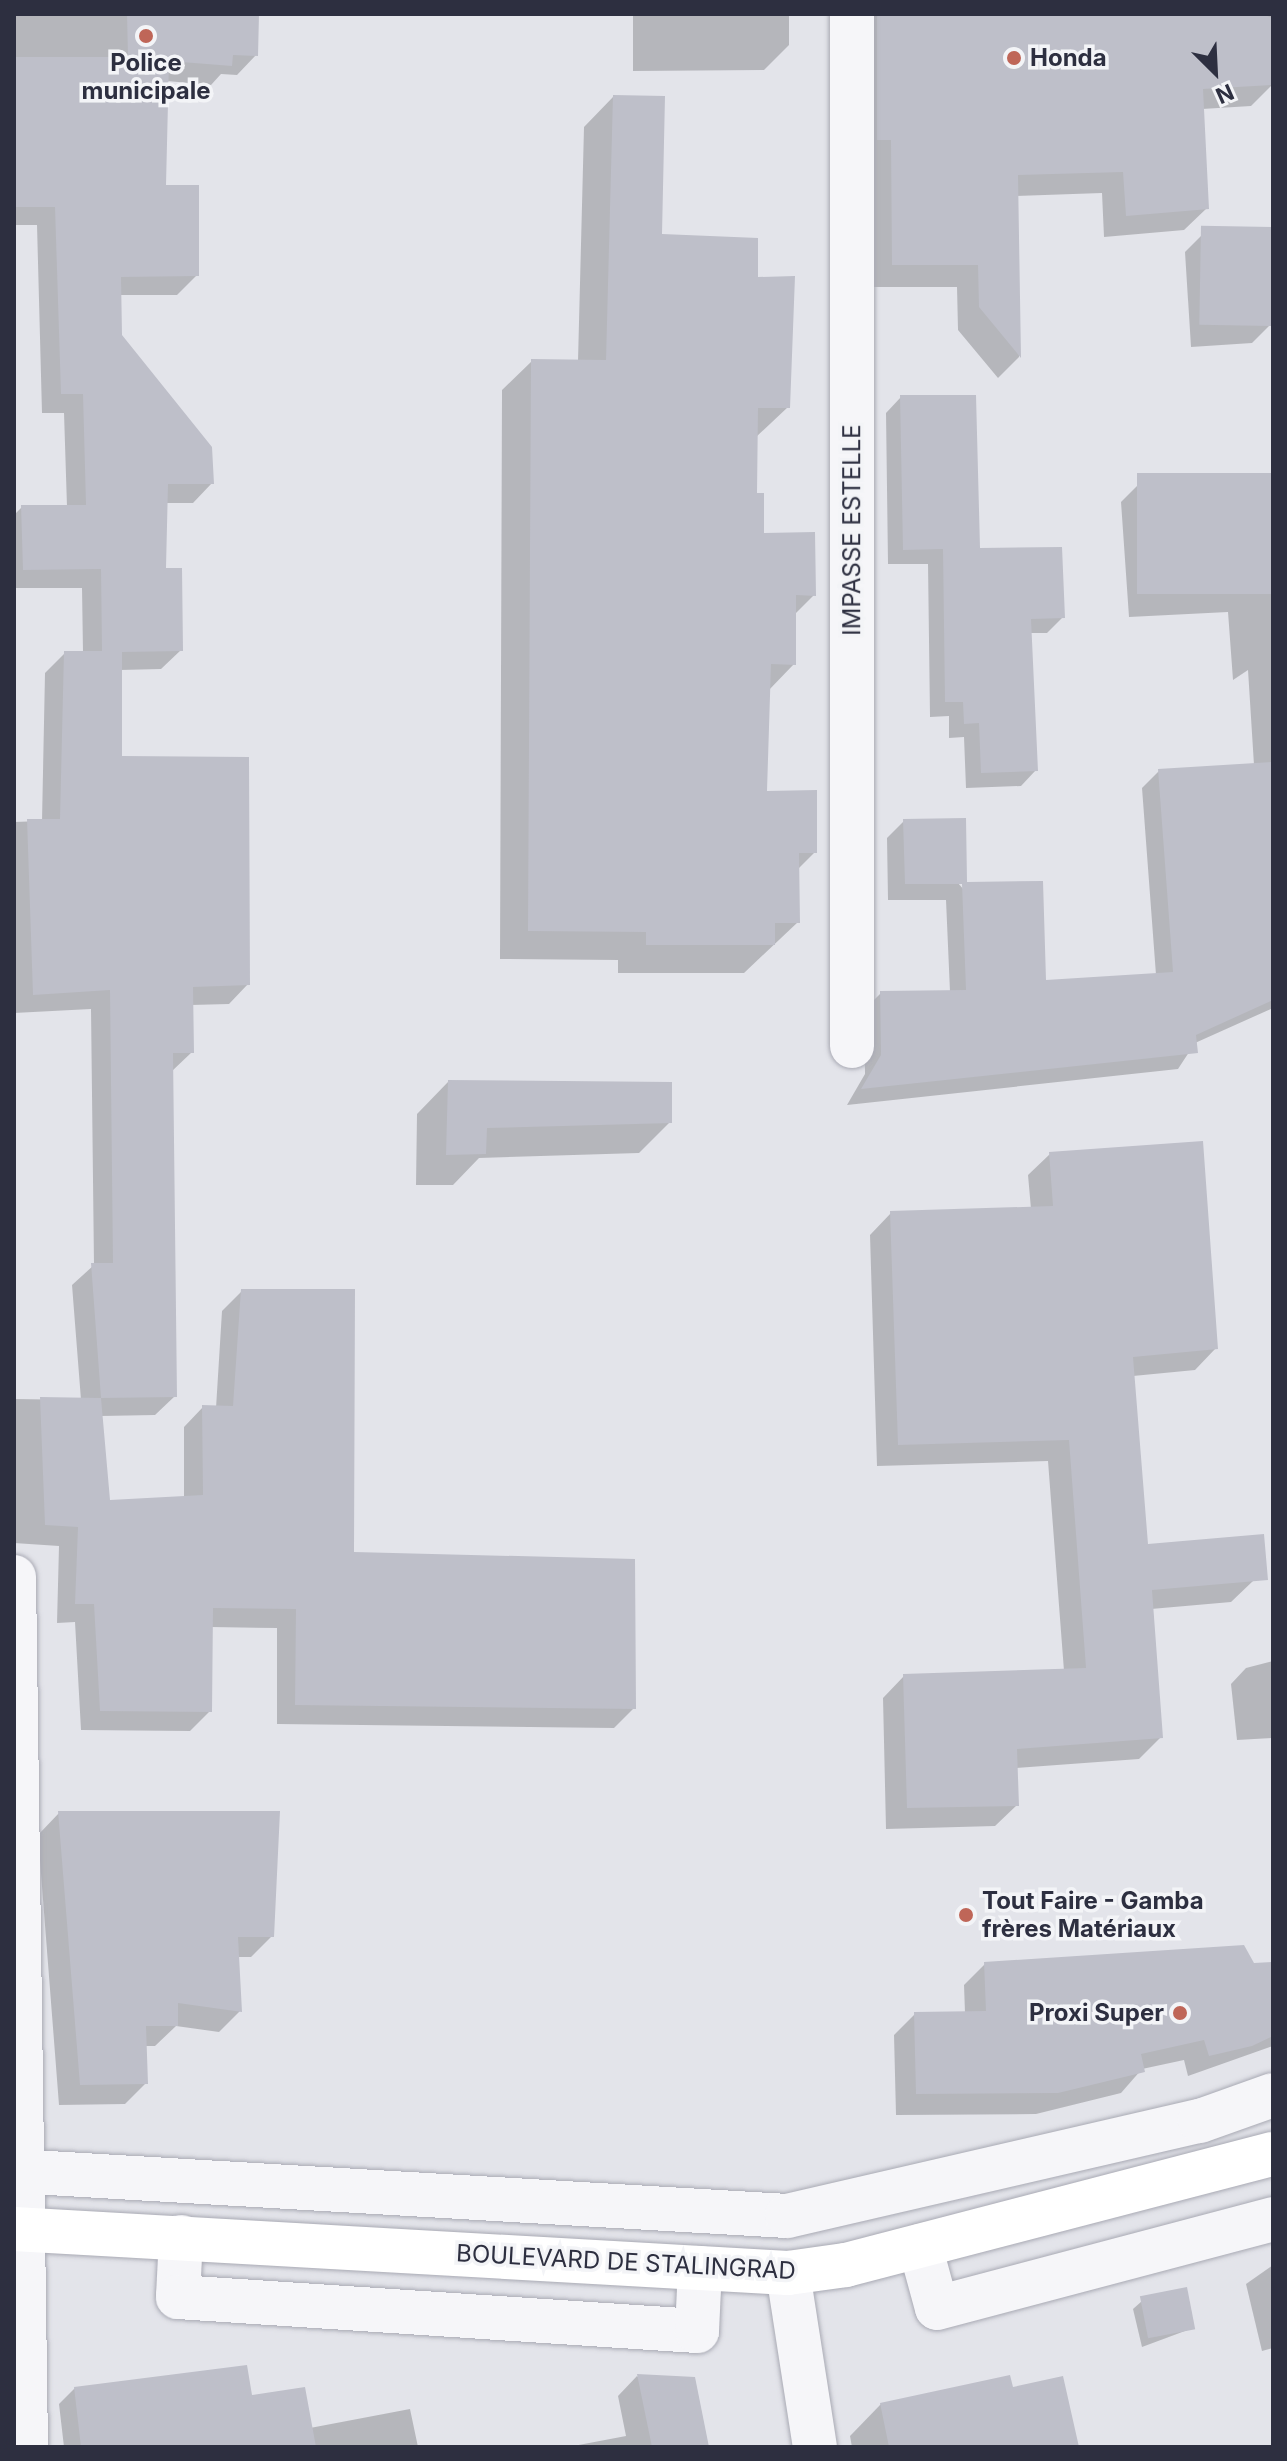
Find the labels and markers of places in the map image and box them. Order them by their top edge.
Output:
marker: Police municipale [137,27,155,45]
place label: Honda [1030,44,1107,72]
place label: Police municipale [81,49,211,105]
marker: Honda [1005,49,1023,67]
place label: Tout Faire - Gamba frères Matériaux [982,1887,1204,1943]
marker: Tout Faire - Gamba frères Matériaux [957,1906,975,1924]
place label: Proxi Super [1029,1999,1164,2027]
marker: Proxi Super [1171,2004,1189,2022]

